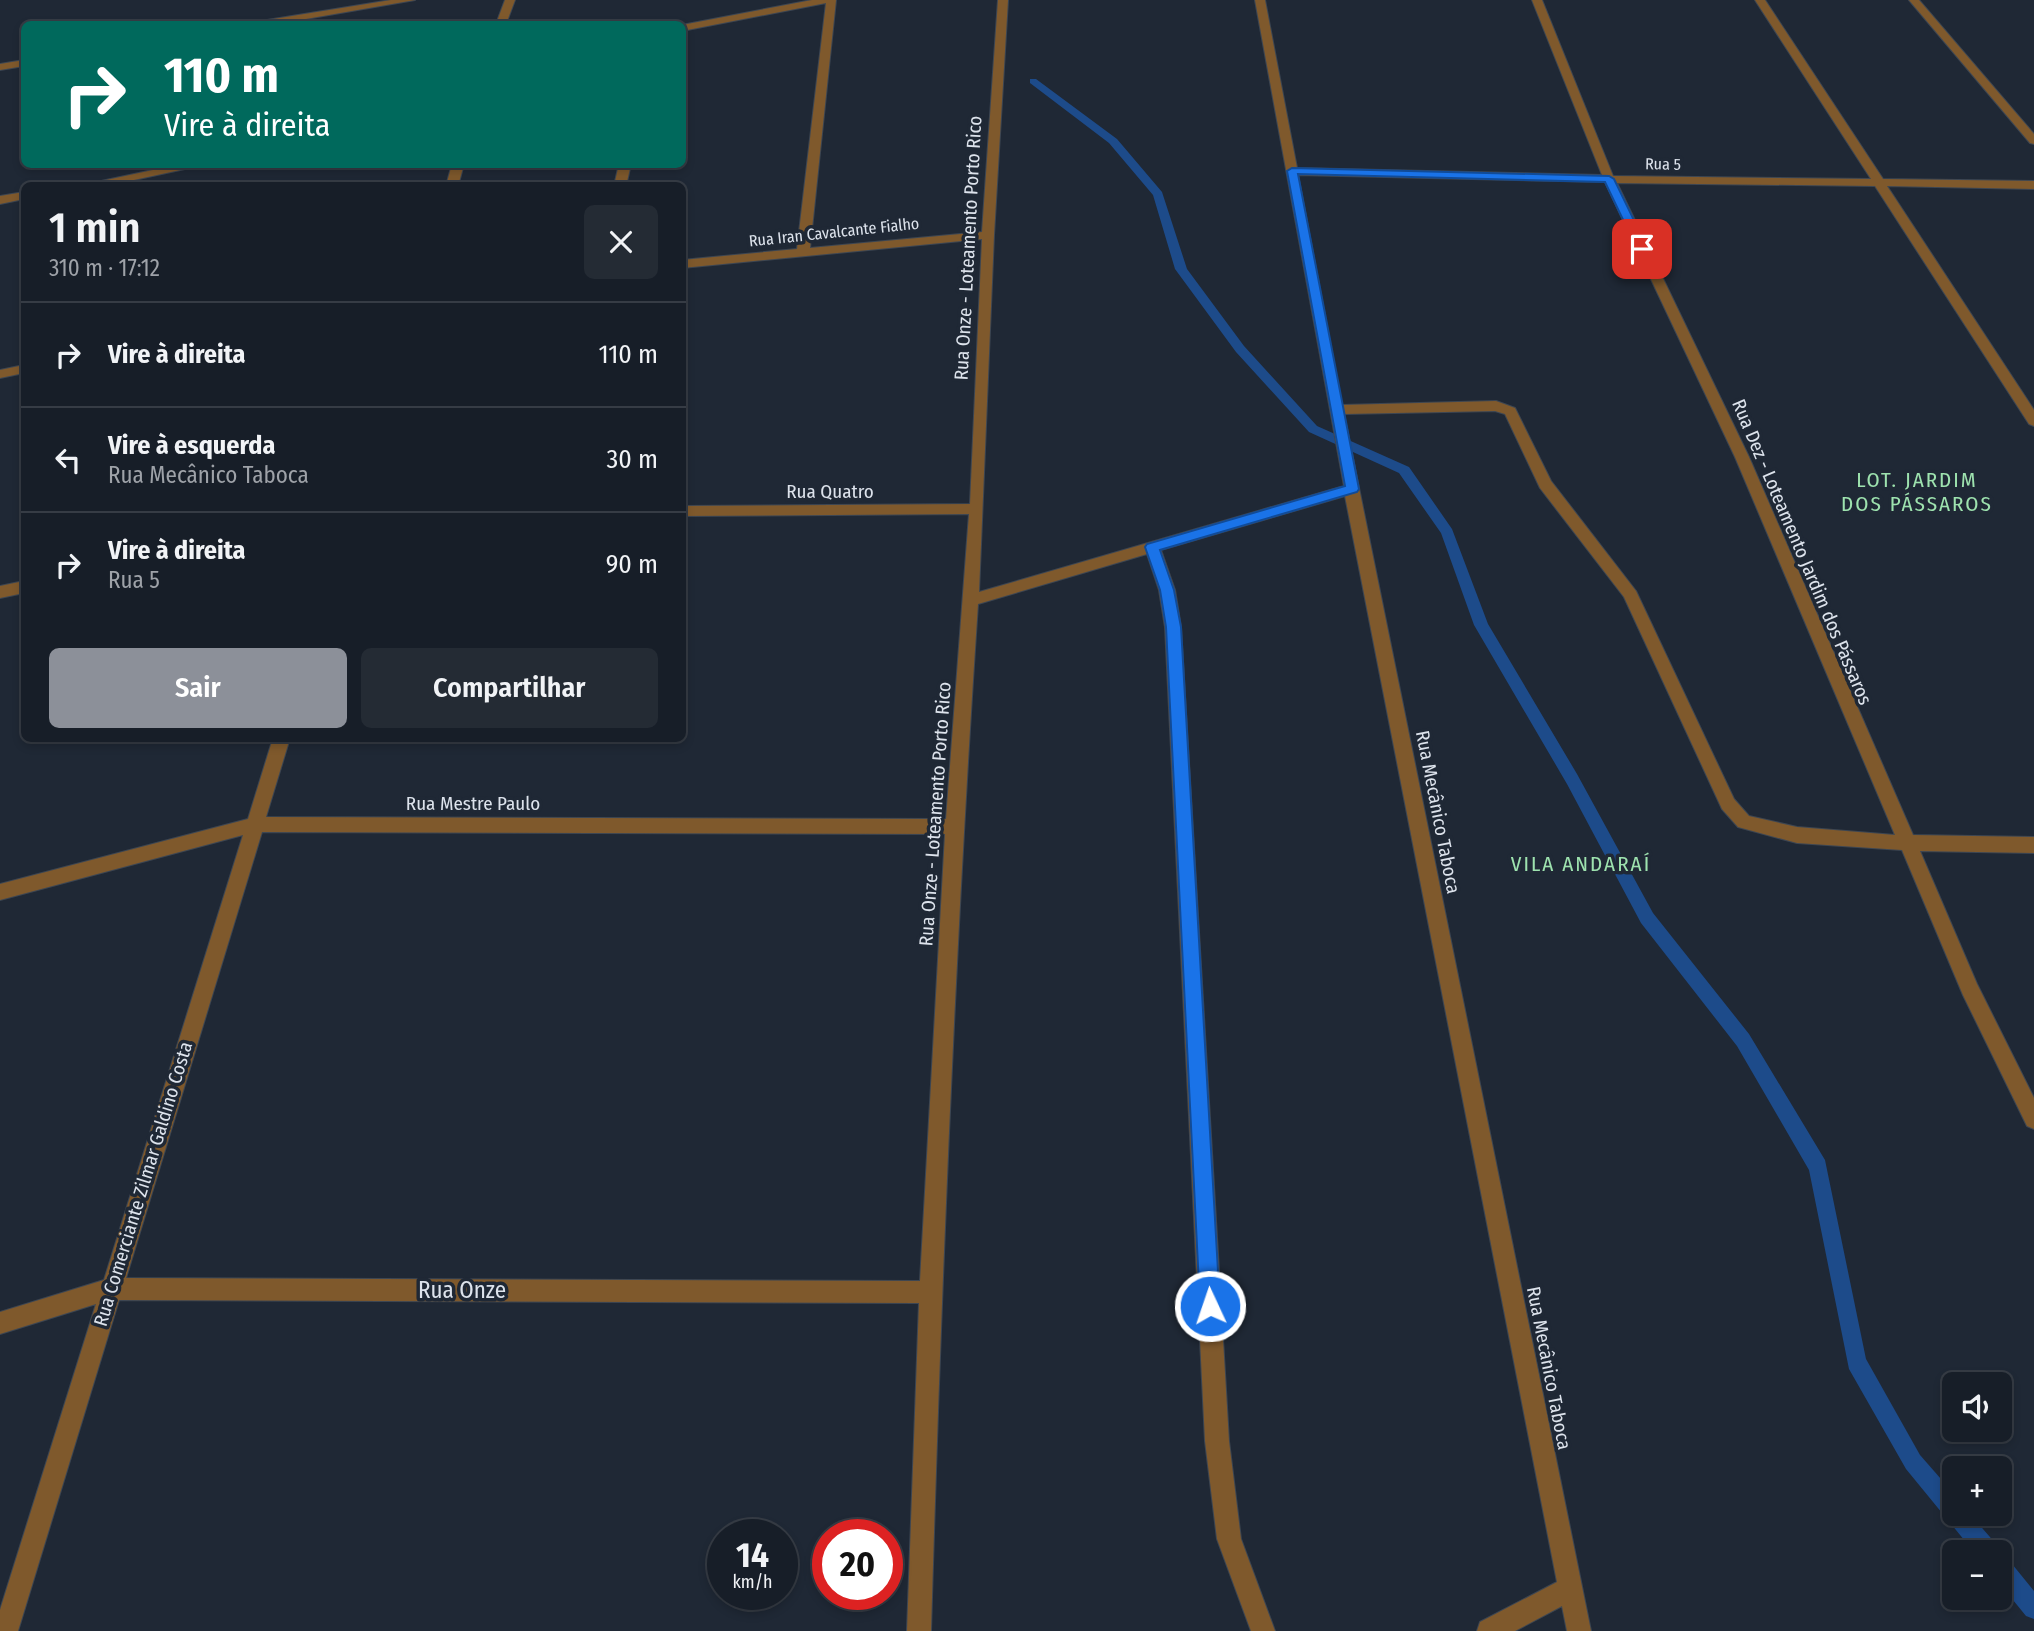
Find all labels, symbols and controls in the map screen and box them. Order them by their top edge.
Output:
text: 110 m [164,46,279,105]
icon: right [49,49,140,140]
text: Vire à direita [164,106,330,144]
street label: Rua Onze - Loteamento Porto Rico [950,115,986,381]
street label: Rua 5 [1645,154,1681,174]
text: 1 min [49,203,140,253]
button: close [584,205,658,279]
street label: Rua Iran Cavalcante Fialho [748,214,920,250]
pin [1612,219,1672,279]
icon: arrive [1623,230,1661,268]
text: 310 m · 17:12 [49,254,160,282]
icon: right [49,336,87,374]
text: Vire à direita [108,339,246,370]
text: 110 m [598,339,658,370]
street label: Rua Dez - Loteamento Jardim dos Pássaros [1727,396,1877,708]
text: Vire à esquerda [108,430,275,461]
icon: left [49,441,87,479]
text: 30 m [607,444,658,475]
text: Rua Mecânico Taboca [108,461,309,489]
district label: LOT. JARDIM DOS PÁSSAROS [1841,467,1993,517]
street label: Rua Quatro [786,480,874,503]
text: Vire à direita [108,535,246,566]
icon: right [49,546,87,584]
text: 90 m [606,549,658,580]
text: Rua 5 [108,566,160,594]
button: Sair [49,648,347,728]
button: Compartilhar [361,648,658,728]
street label: Rua Onze - Loteamento Porto Rico [914,681,956,947]
street label: Rua Mecânico Taboca [1411,728,1465,896]
street label: Rua Mestre Paulo [406,792,540,815]
district label: VILA ANDARAÍ [1511,851,1651,877]
street label: Rua Comerciante Zilmar Galdino Costa [89,1039,197,1329]
position arrow [1173,1269,1247,1343]
street label: Rua Onze [418,1276,506,1304]
street label: Rua Mecânico Taboca [1522,1284,1576,1452]
map controls [1942,1372,2012,1610]
button: sound [1942,1372,2012,1442]
button: + [1942,1456,2012,1526]
speed limit sign: 20 [812,1519,903,1610]
text: 14 [736,1534,769,1576]
button: − [1942,1540,2012,1610]
text: km/h [732,1571,773,1593]

